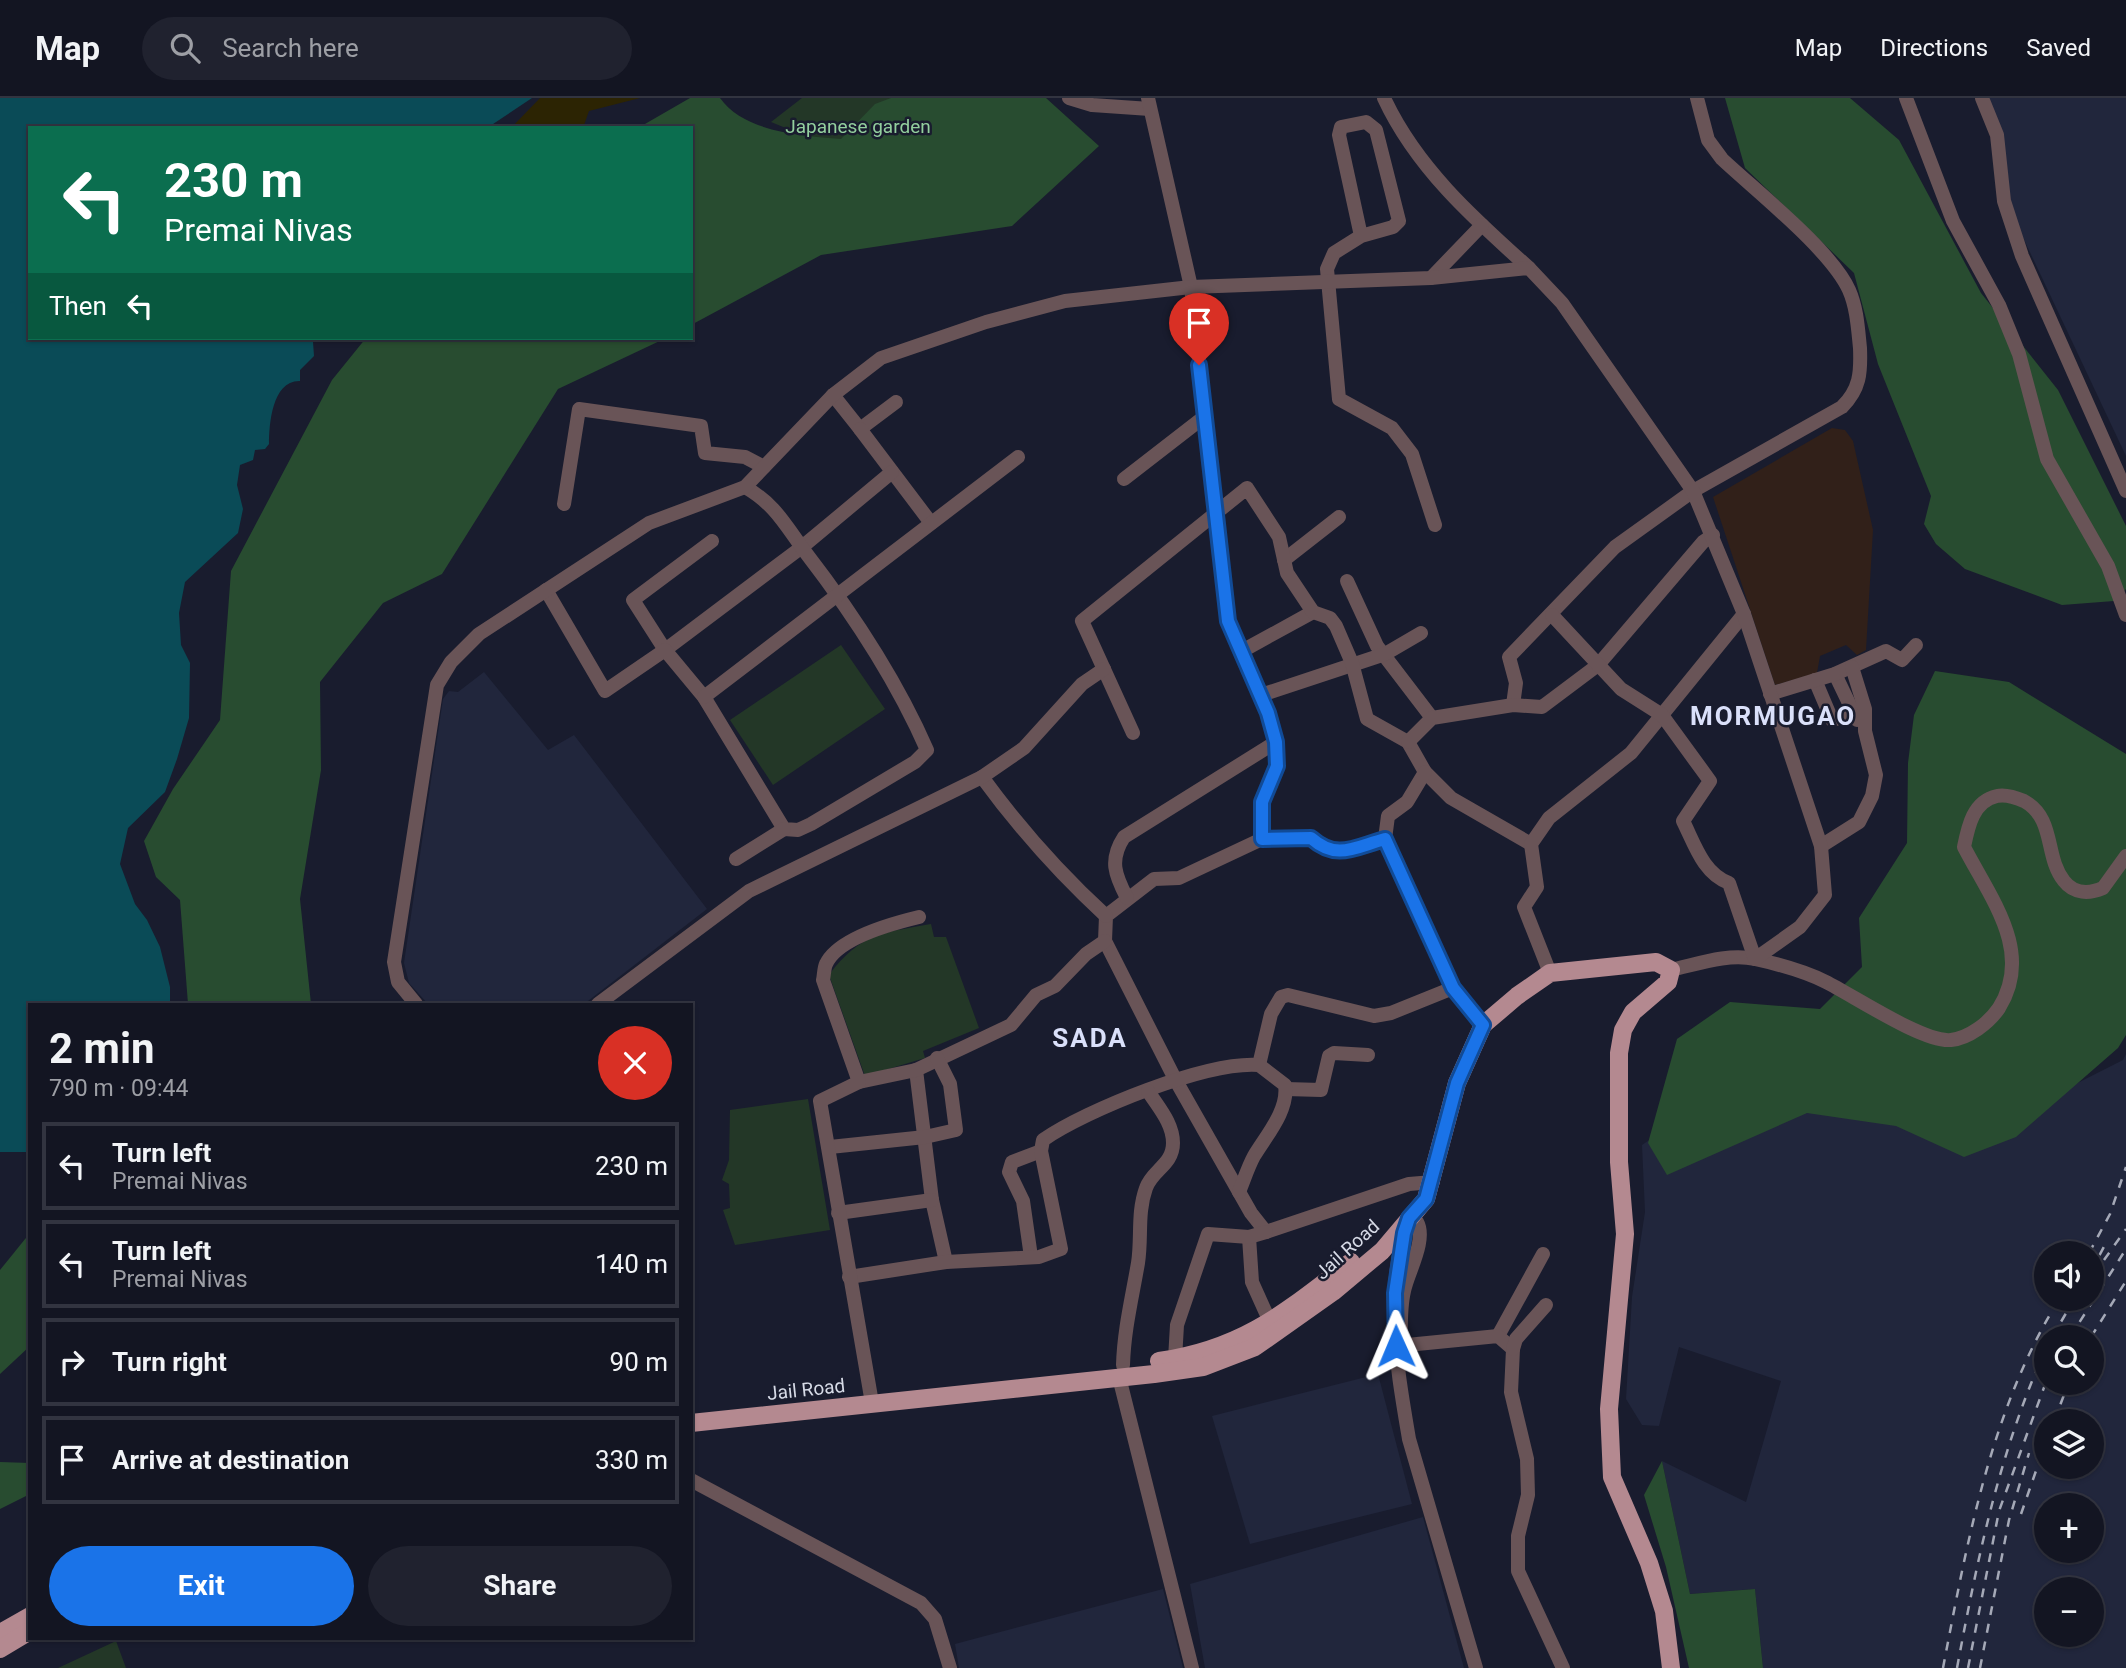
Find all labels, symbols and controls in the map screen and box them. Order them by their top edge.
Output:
search box [142,17,632,80]
text: Map [35,29,100,68]
icon: search [166,29,204,67]
text: Search here [222,33,359,63]
text: Map [1795,34,1842,62]
text: Directions [1880,34,1988,62]
text: Saved [2026,34,2091,62]
park label: Japanese garden [785,115,931,138]
text: 230 m [164,152,303,209]
icon: left [49,154,140,245]
text: Premai Nivas [164,211,353,249]
icon: left [121,287,159,325]
text: Then [49,291,107,321]
pin [1169,293,1229,365]
icon: arrive [1180,304,1218,342]
district label: MORMUGAO [1690,701,1856,731]
district label: SADA [1052,1023,1128,1053]
text: 2 min [49,1024,155,1073]
button: close [598,1026,672,1100]
text: 790 m · 09:44 [49,1075,188,1102]
text: Turn left [112,1138,211,1168]
icon: left [53,1147,91,1185]
text: 230 m [595,1151,668,1181]
text: Premai Nivas [112,1168,248,1195]
street label: Jail Road [1311,1215,1384,1284]
text: Turn left [112,1236,211,1266]
map controls [2034,1241,2104,1647]
button: sound [2034,1241,2104,1311]
icon: left [53,1245,91,1283]
text: 140 m [595,1249,668,1279]
text: Premai Nivas [112,1266,248,1293]
position arrow [1359,1309,1433,1383]
button: search [2034,1325,2104,1395]
icon: right [53,1343,91,1381]
text: Turn right [112,1347,227,1377]
text: 90 m [610,1347,668,1377]
street label: Jail Road [766,1374,846,1405]
button: layers [2034,1409,2104,1479]
icon: arrive [53,1441,91,1479]
text: Arrive at destination [112,1445,349,1475]
text: 330 m [595,1445,668,1475]
button: + [2034,1493,2104,1563]
button: Exit [49,1546,354,1626]
button: Share [368,1546,672,1626]
button: − [2034,1577,2104,1647]

